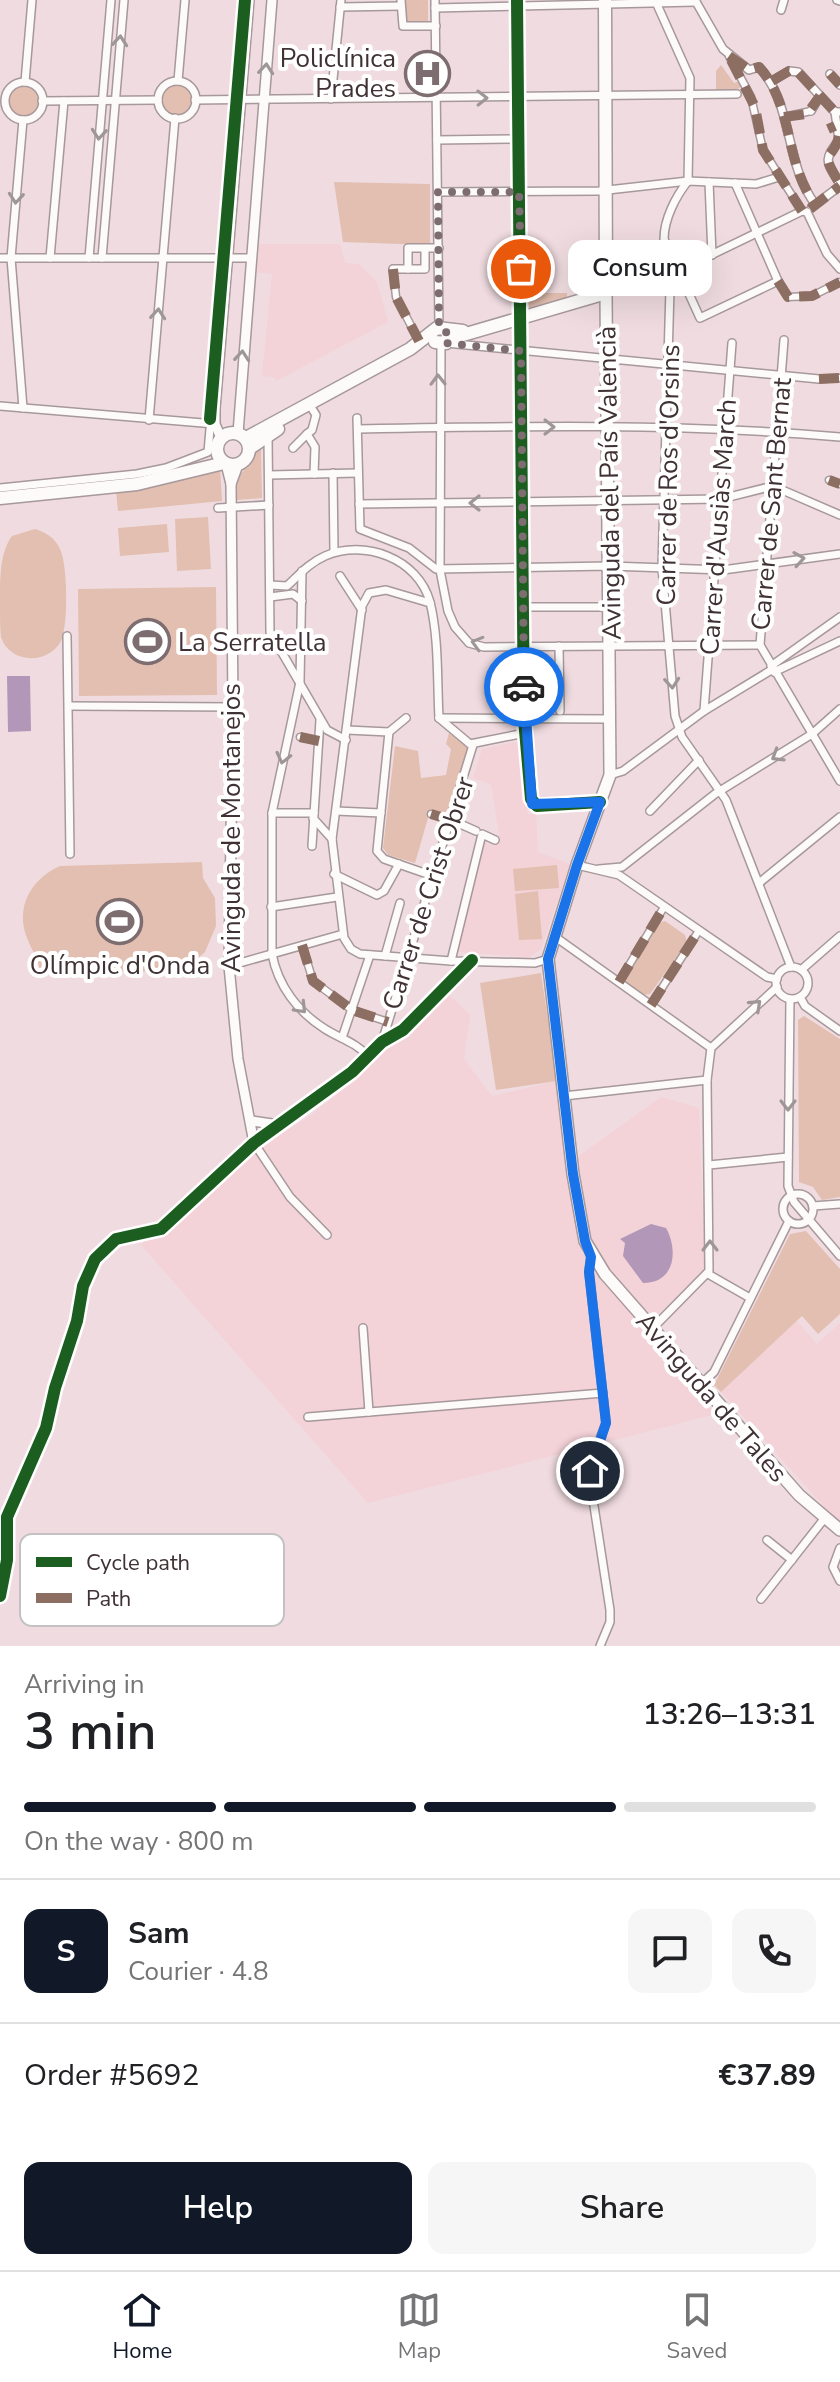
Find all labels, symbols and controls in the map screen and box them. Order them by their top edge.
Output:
one-way arrow [111,34,128,47]
place label: Policlínica Prades [280,41,396,106]
hospital icon: Policlínica Prades [403,49,451,97]
one-way arrow [257,62,274,75]
one-way arrow [476,90,489,107]
one-way arrow [91,127,108,140]
one-way arrow [8,192,25,205]
pin [487,235,555,303]
callout: Consum [569,241,713,297]
icon: bag [499,247,543,291]
text: Consum [592,250,688,285]
one-way arrow [150,307,167,320]
street label: Avinguda del País Valencià [589,326,630,640]
street label: Carrer de Ros d'Orsins [649,344,688,606]
one-way arrow [233,349,250,362]
one-way arrow [430,373,447,386]
street label: Carrer de Sant Bernat [743,375,800,632]
street label: Carrer d'Ausiàs March [692,398,745,656]
one-way arrow [543,418,556,435]
one-way arrow [468,494,481,512]
one-way arrow [792,551,806,568]
sports icon: La Serratella [123,618,171,666]
place label: La Serratella [178,625,327,660]
one-way arrow [471,636,484,652]
courier [484,647,564,727]
icon: car [502,665,546,709]
one-way arrow [663,677,680,690]
street label: Avinguda de Montanejos [214,683,249,973]
one-way arrow [772,746,786,761]
one-way arrow [275,751,292,764]
street label: Carrer de Crist Obrer [374,771,483,1014]
sports icon: Olímpic d'Onda [96,898,144,946]
place label: Olímpic d'Onda [30,948,210,983]
one-way arrow [291,999,305,1014]
one-way arrow [746,1001,761,1015]
one-way arrow [779,1099,797,1112]
one-way arrow [701,1239,719,1252]
street label: Avinguda de Tales [628,1305,795,1490]
pin [556,1437,624,1505]
icon: home [568,1449,612,1493]
legend [20,1534,284,1626]
text: Cycle path [86,1548,190,1578]
text: Path [86,1584,131,1614]
text: Arriving in [24,1667,145,1702]
text: 13:26–13:31 [643,1694,816,1735]
text: 3 min [24,1696,157,1767]
text: On the way · 800 m [24,1824,253,1859]
button: chat [628,1909,712,1993]
button: phone [732,1909,816,1993]
text: Sam [128,1913,190,1954]
text: S [57,1931,75,1972]
text: Courier · 4.8 [128,1954,269,1989]
text: Order #5692 [24,2055,199,2096]
text: €37.89 [719,2055,816,2096]
button: Help [24,2162,412,2254]
button: Share [428,2162,816,2254]
tab: Home [113,2288,172,2366]
tab: Map [397,2288,441,2366]
tab: Saved [667,2288,727,2366]

